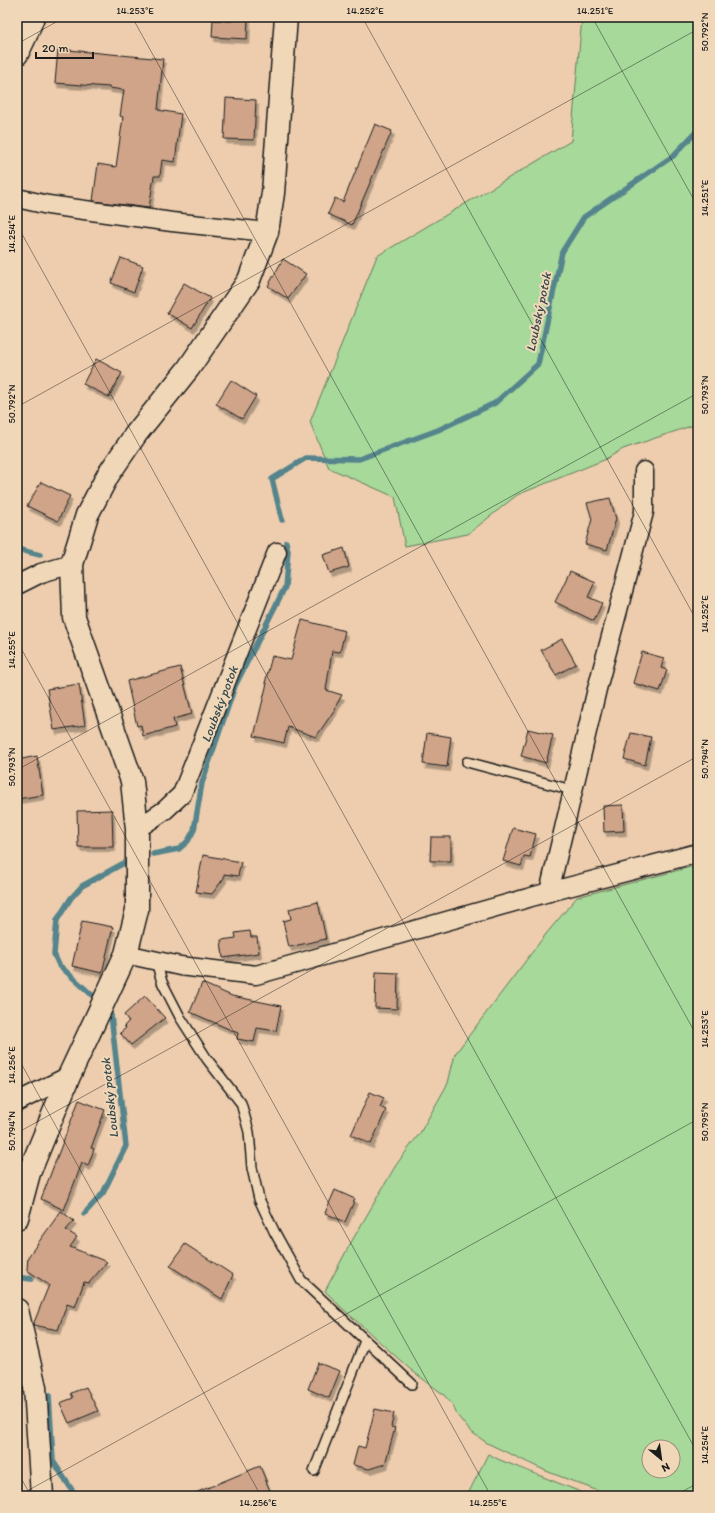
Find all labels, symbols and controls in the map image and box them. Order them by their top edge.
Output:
text: 14.253°E [116,4,154,17]
text: 14.252°E [346,4,384,17]
text: 14.251°E [577,4,614,17]
text: 50.792°N [698,12,711,52]
scale bar [36,34,93,60]
text: 20 m [42,41,69,55]
text: 14.251°E [698,179,711,216]
text: 14.254°E [5,214,18,253]
water label: Loubský potok [523,270,554,353]
text: 50.793°N [698,375,711,415]
text: 50.792°N [5,384,18,424]
text: 14.252°E [698,595,711,633]
text: 14.255°E [5,631,18,669]
water label: Loubský potok [198,663,241,744]
text: 50.794°N [698,739,711,779]
text: 50.793°N [5,747,18,787]
text: 14.253°E [698,1010,711,1048]
text: 14.256°E [5,1046,18,1084]
water label: Loubský potok [98,1056,121,1139]
text: 50.795°N [698,1102,711,1142]
text: 50.794°N [5,1111,18,1151]
text: 14.254°E [698,1425,711,1464]
north arrow [641,1439,681,1479]
text: N [659,1460,672,1475]
text: 14.256°E [239,1496,277,1509]
text: 14.255°E [469,1496,507,1509]

